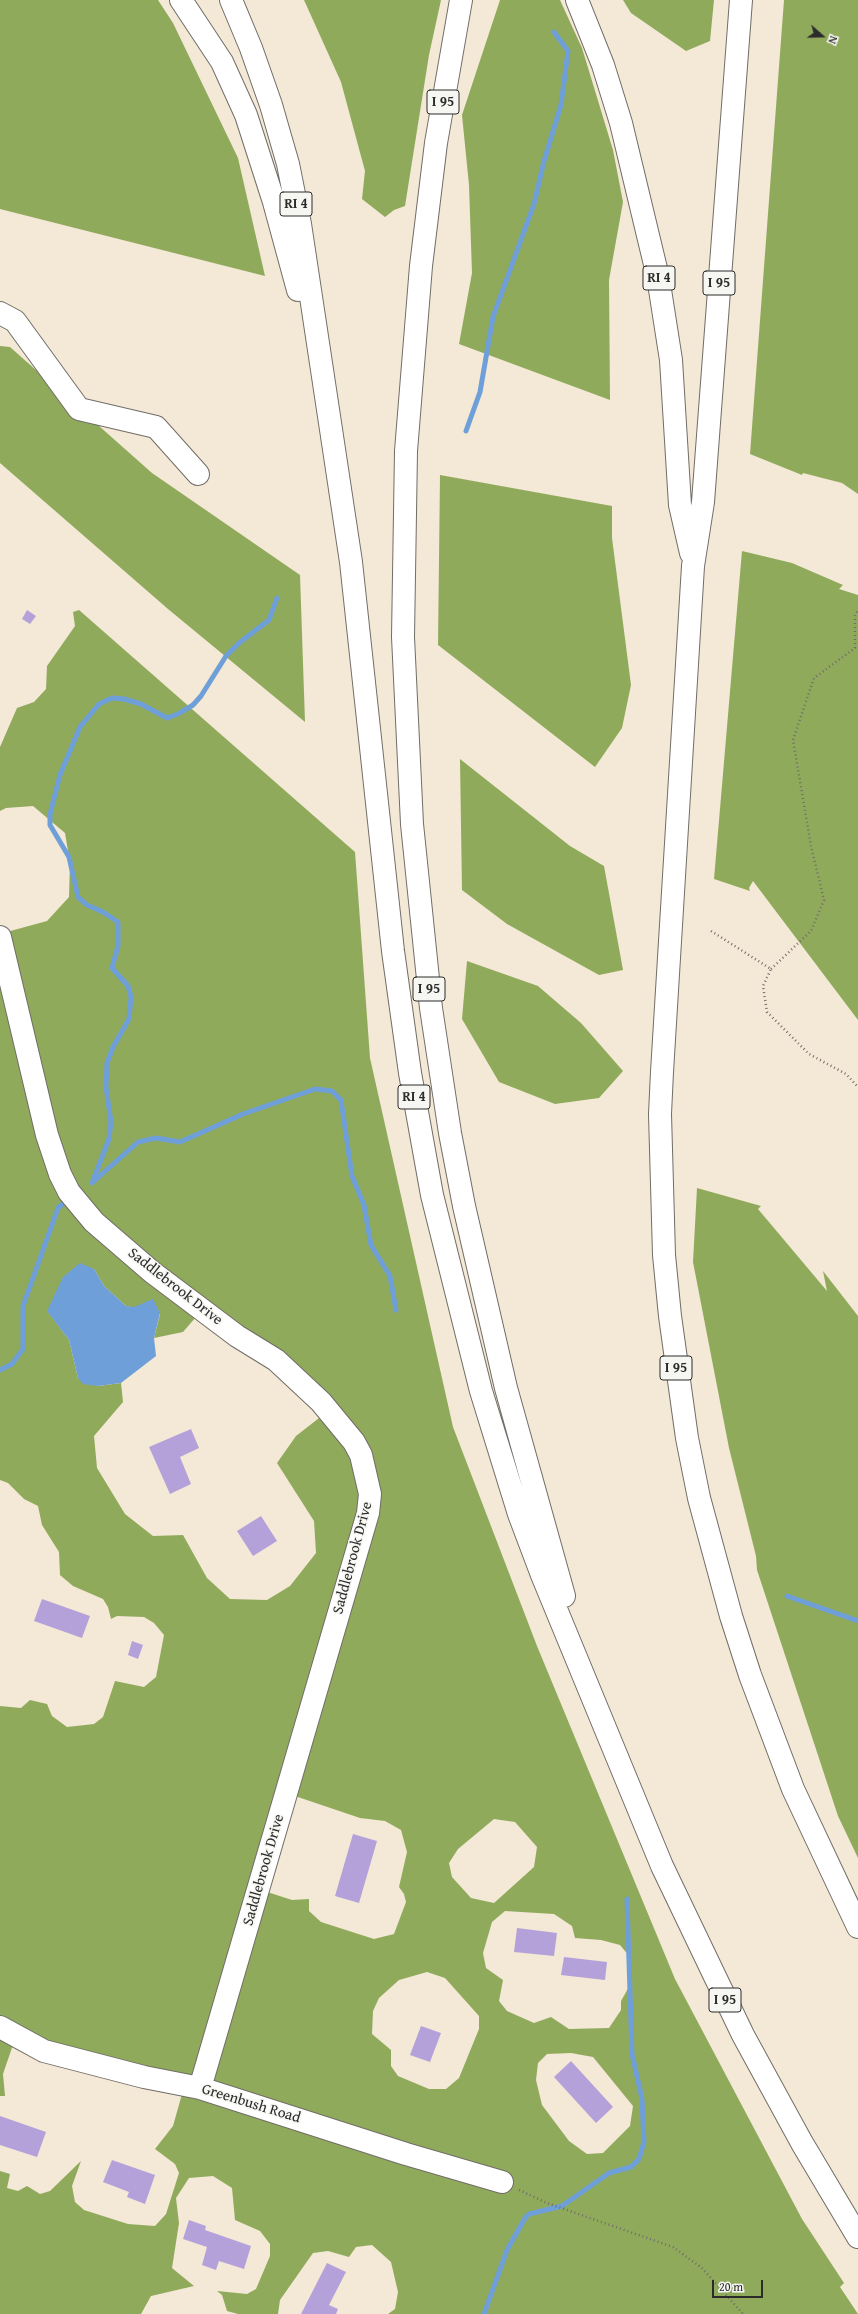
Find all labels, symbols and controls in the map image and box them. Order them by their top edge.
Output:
north arrow [802,16,842,56]
text: N [825,34,842,46]
road number: I 95 [427,90,459,114]
road number: RI 4 [280,192,312,216]
road number: RI 4 [643,266,675,290]
road number: I 95 [703,271,735,295]
road number: I 95 [413,977,445,1001]
road number: RI 4 [398,1085,430,1109]
street label: Saddlebrook Drive [124,1244,226,1330]
road number: I 95 [660,1356,692,1380]
street label: Saddlebrook Drive [329,1500,377,1616]
street label: Saddlebrook Drive [239,1812,289,1928]
road number: I 95 [709,1988,741,2012]
street label: Greenbush Road [199,2080,303,2128]
scale bar [714,2272,765,2298]
text: 20 m [719,2278,743,2295]

